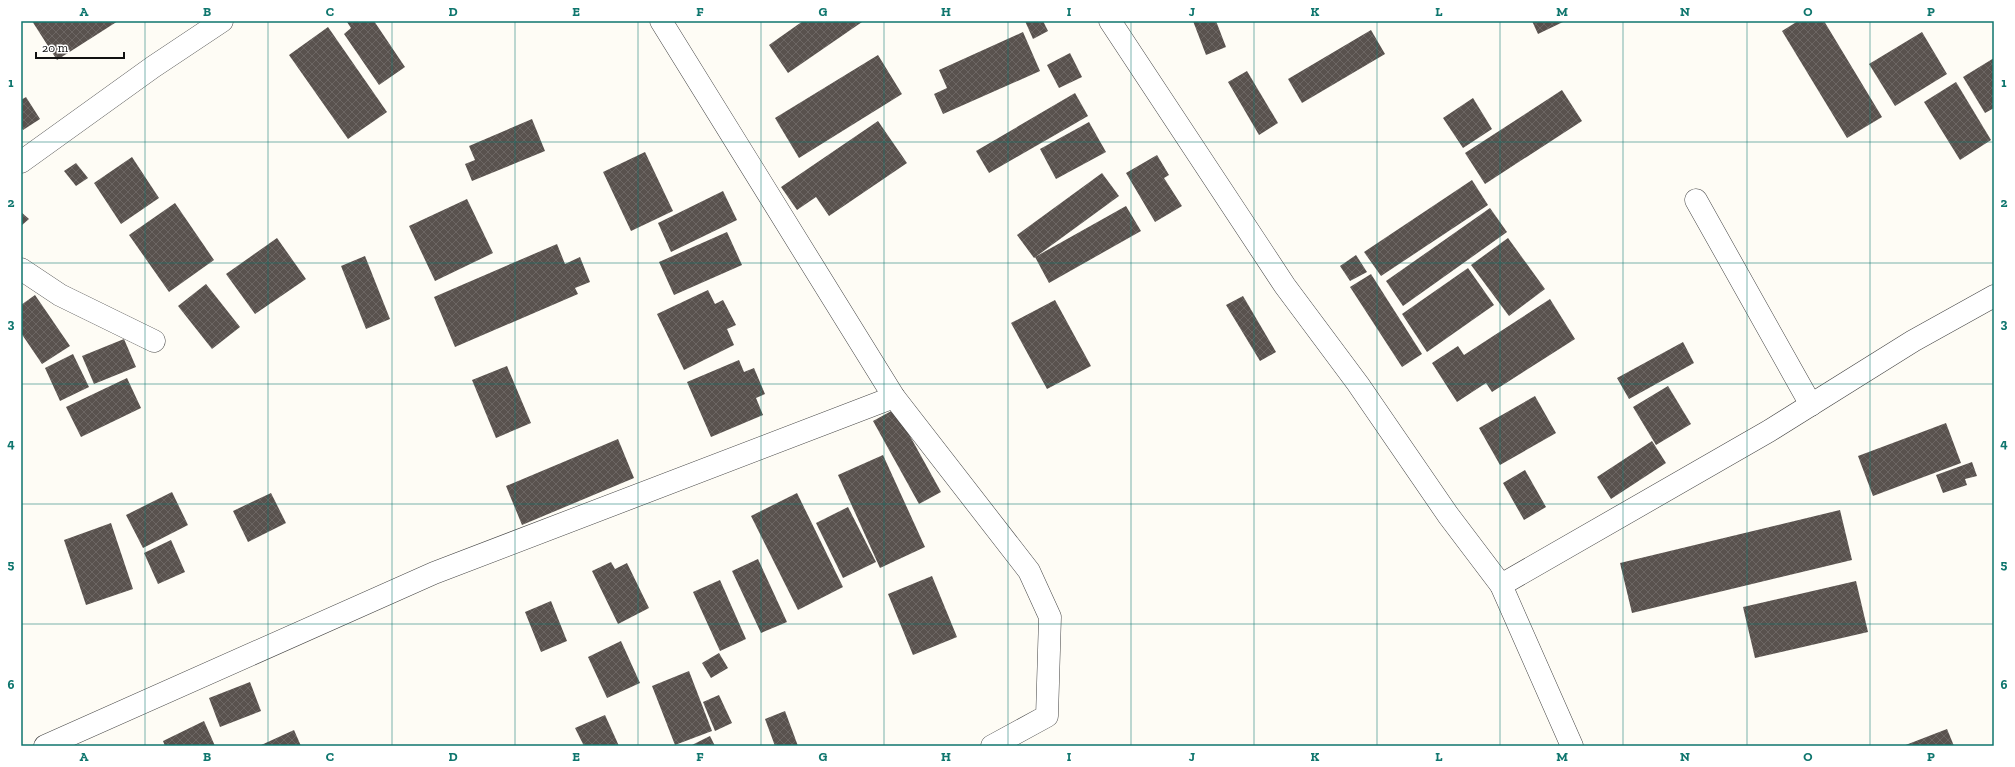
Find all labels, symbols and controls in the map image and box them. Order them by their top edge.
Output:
text: A [80,4,89,19]
text: B [203,4,211,19]
text: C [326,4,334,19]
text: D [448,4,458,19]
text: E [572,4,580,19]
text: F [696,4,704,19]
text: G [819,4,828,19]
text: H [941,4,951,19]
text: I [1067,4,1072,19]
text: J [1189,4,1195,19]
text: K [1311,4,1320,19]
text: L [1435,4,1443,19]
text: M [1556,4,1568,19]
text: N [1680,4,1690,19]
text: O [1803,4,1813,19]
text: P [1927,4,1935,19]
scale bar [36,34,124,60]
text: 20 m [42,41,69,55]
text: 1 [8,75,14,90]
text: 1 [2001,75,2007,90]
text: 2 [8,195,15,210]
text: 2 [2001,195,2008,210]
text: 3 [8,316,15,331]
text: 3 [2001,316,2008,331]
text: 4 [7,436,15,451]
text: 4 [2000,436,2008,451]
text: 5 [8,557,15,572]
text: 5 [2001,557,2008,572]
text: 6 [8,677,15,692]
text: 6 [2001,677,2008,692]
text: A [80,749,89,764]
text: B [203,749,211,764]
text: C [326,749,334,764]
text: D [448,749,458,764]
text: E [572,749,580,764]
text: F [696,749,704,764]
text: G [819,749,828,764]
text: H [941,749,951,764]
text: I [1067,749,1072,764]
text: J [1189,749,1195,764]
text: K [1311,749,1320,764]
text: L [1435,749,1443,764]
text: M [1556,749,1568,764]
text: N [1680,749,1690,764]
text: O [1803,749,1813,764]
text: P [1927,749,1935,764]

